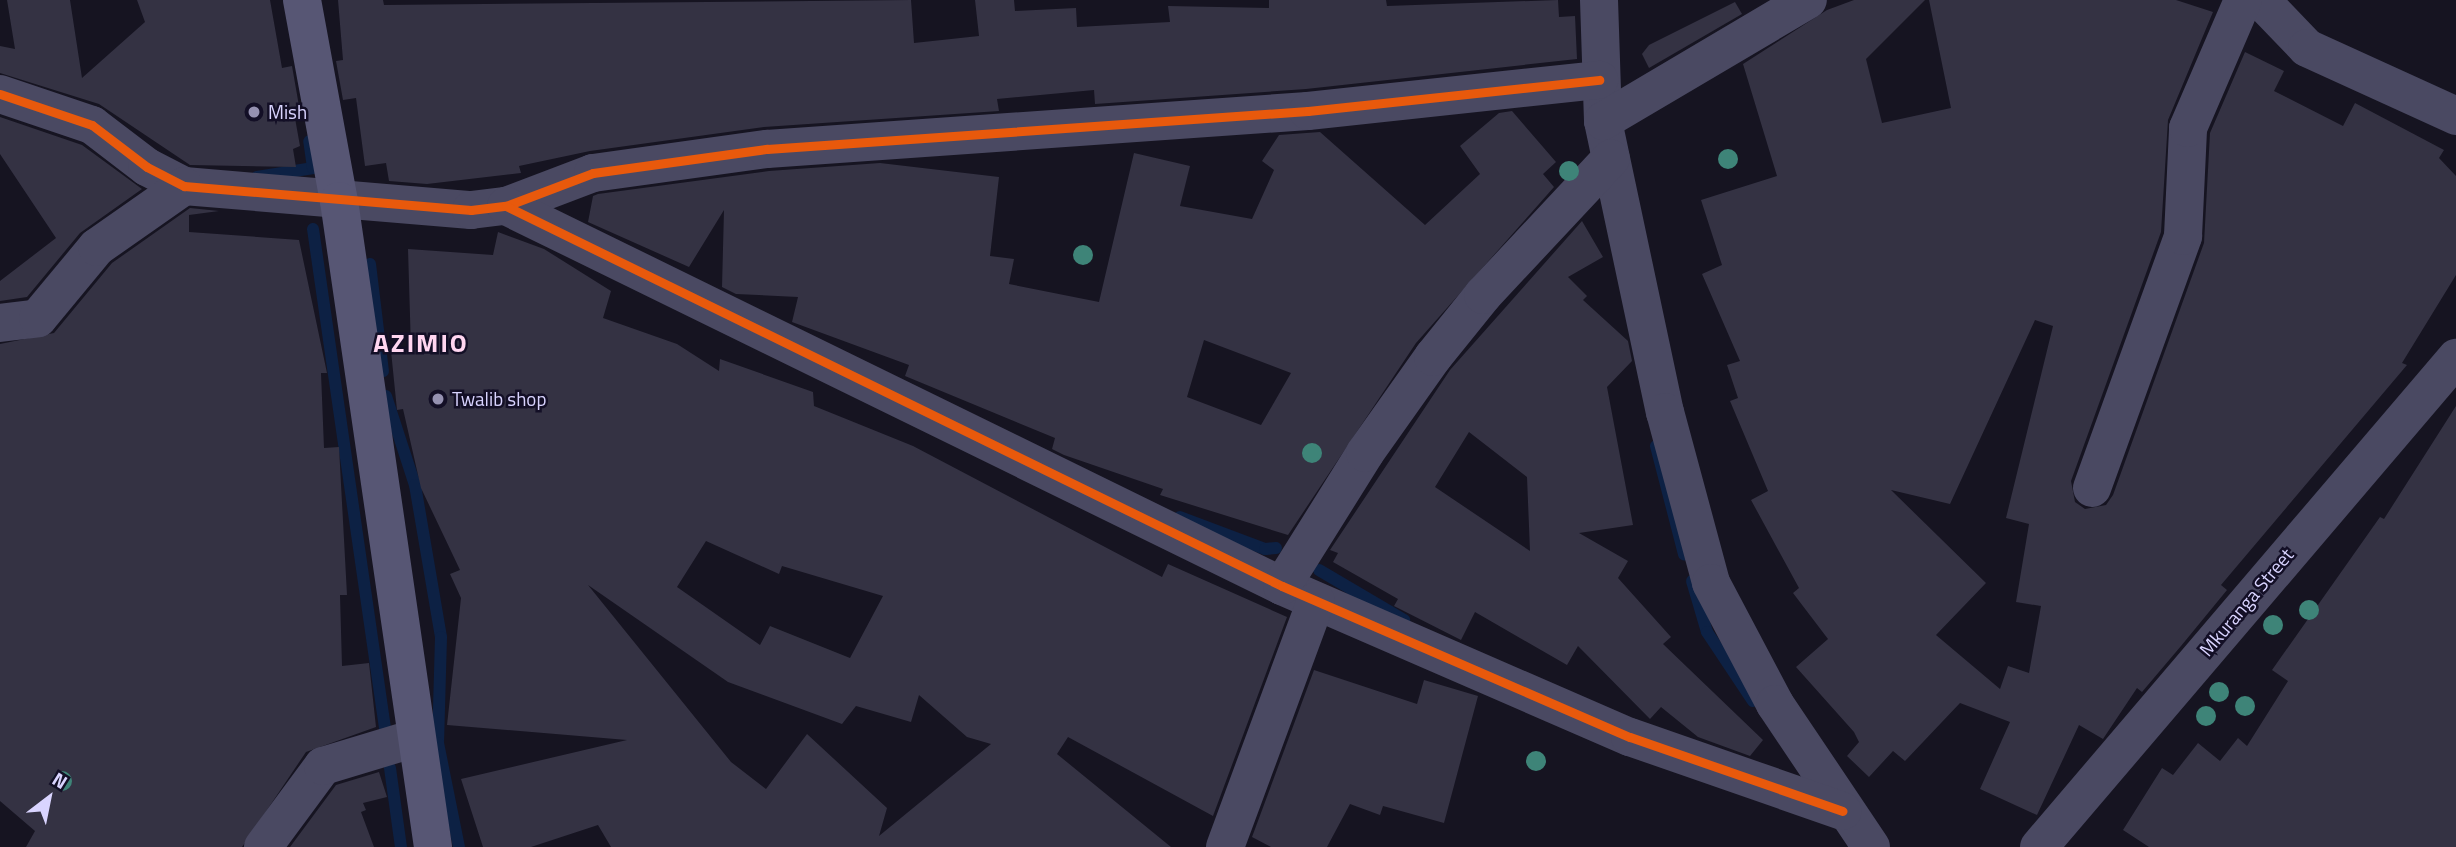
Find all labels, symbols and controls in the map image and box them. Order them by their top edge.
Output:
place label: Mish [268,101,307,123]
marker: Mish [246,104,262,120]
district label: AZIMIO [374,327,468,359]
place label: Twalib shop [452,388,546,410]
marker: Twalib shop [430,391,446,407]
street label: Mkuranga Street [2194,543,2298,661]
north arrow [14,763,84,833]
text: N [47,764,74,796]

